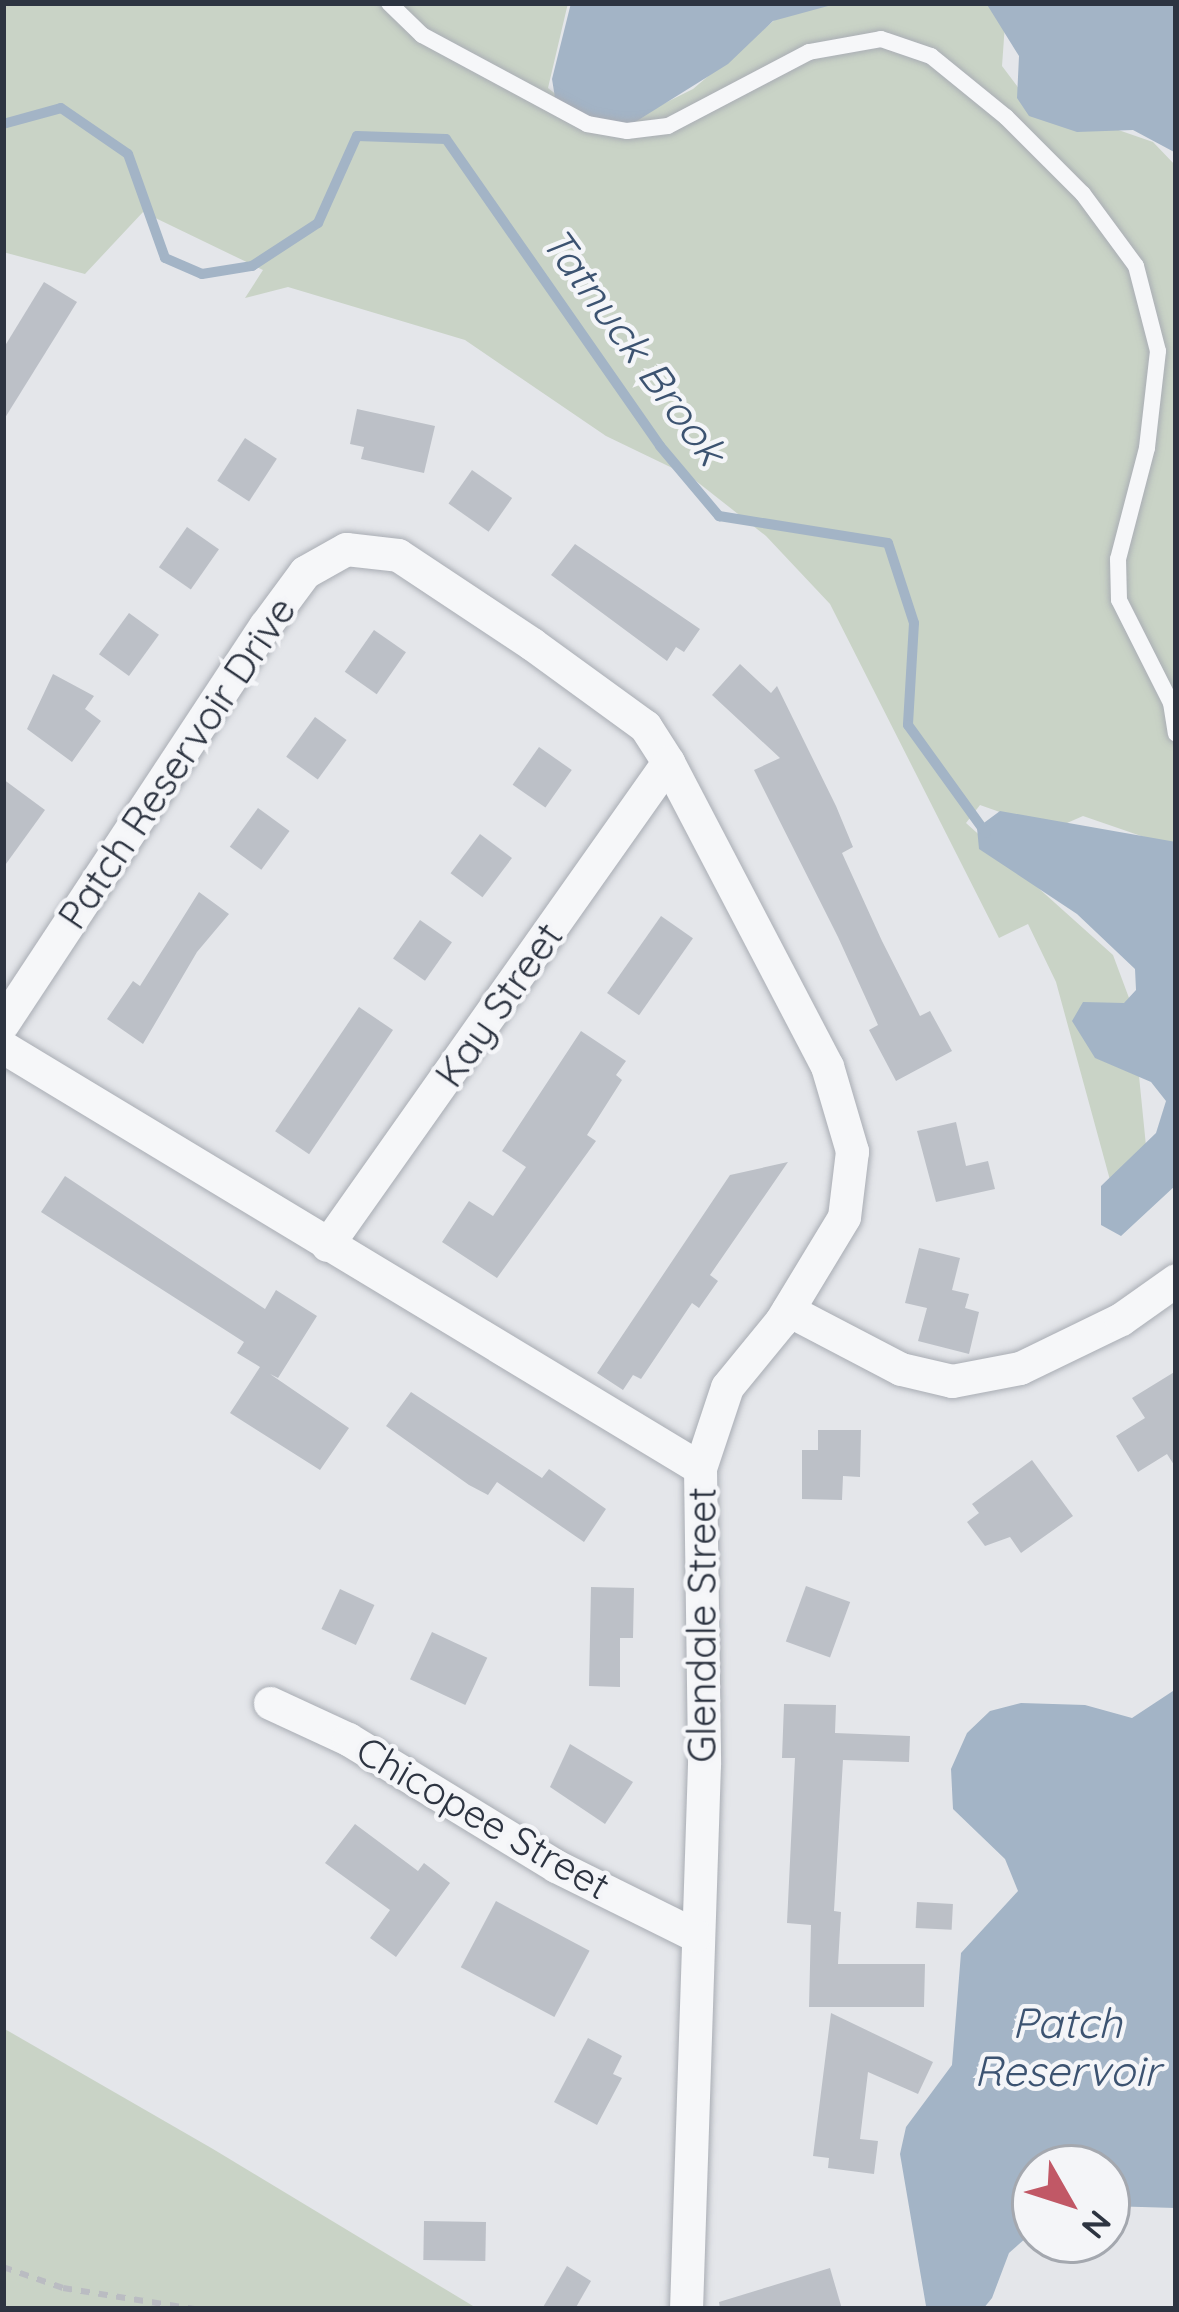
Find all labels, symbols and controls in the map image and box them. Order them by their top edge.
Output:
water label: Tatnuck Brook [531,218,737,474]
street label: Patch Reservoir Drive [49,588,305,938]
street label: Kay Street [426,914,572,1096]
street label: Glendale Street [679,1487,725,1763]
street label: Chicopee Street [348,1727,618,1909]
water label: Patch Reservoir [974,1998,1160,2096]
north arrow [1011,2144,1131,2264]
text: N [1073,2203,1121,2247]

